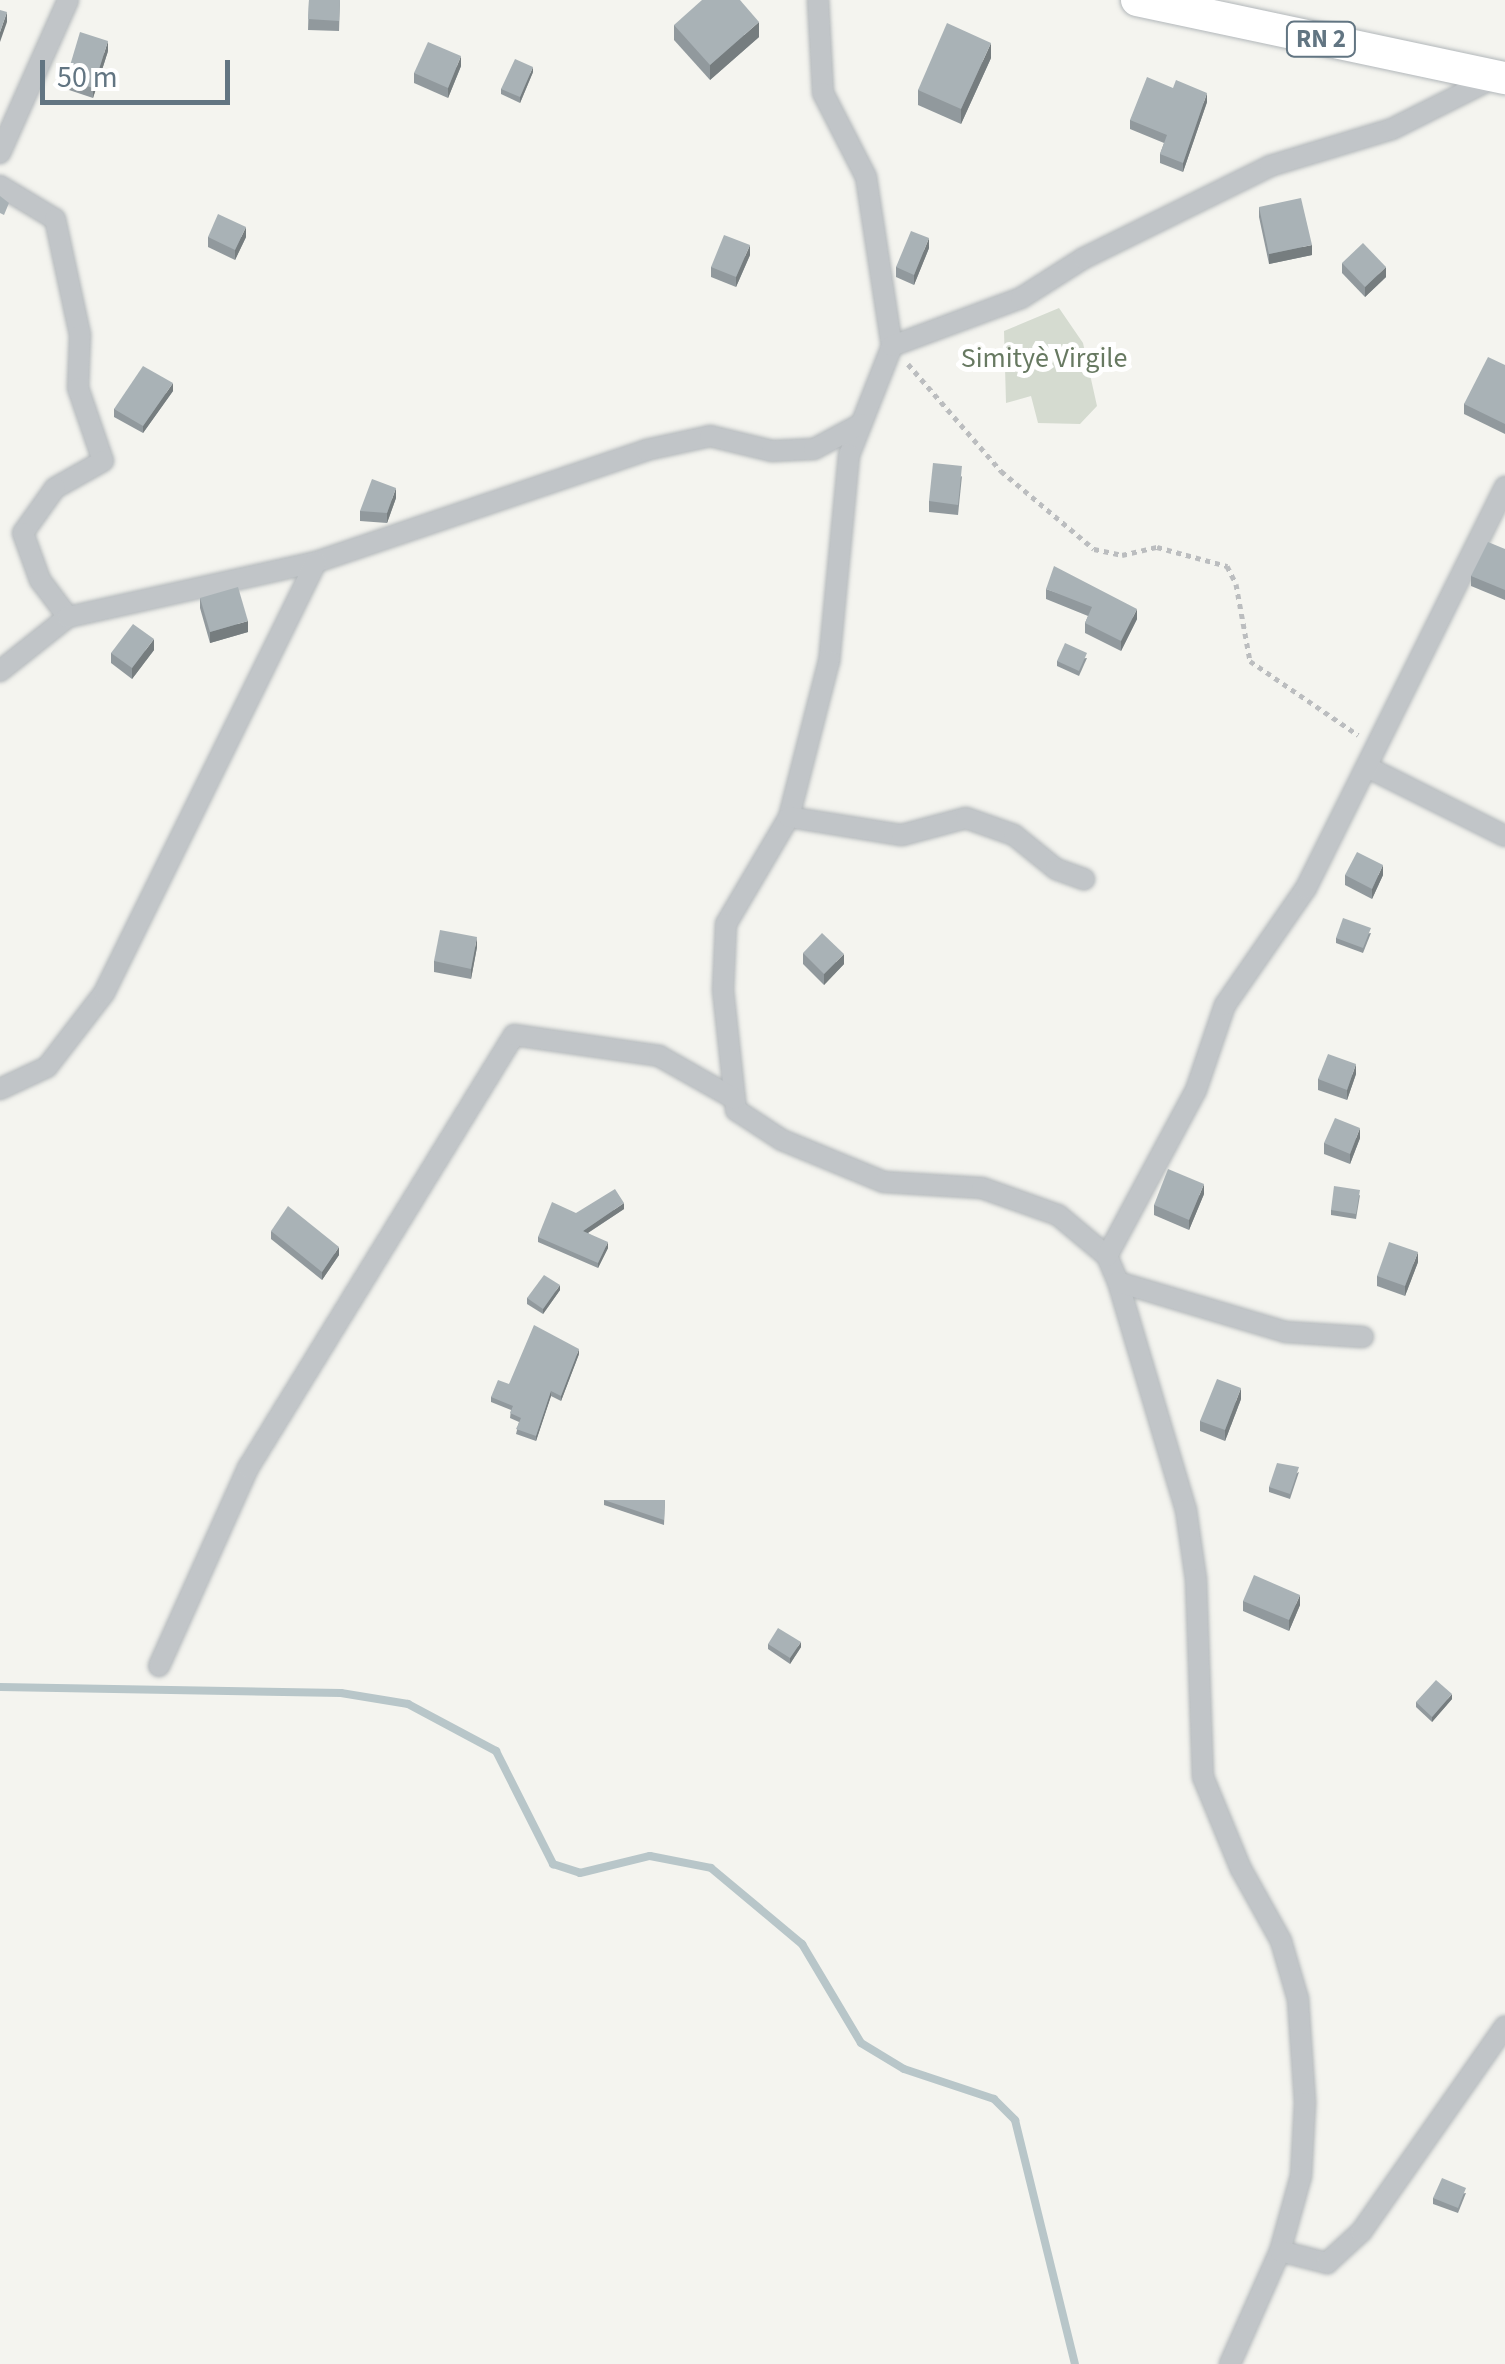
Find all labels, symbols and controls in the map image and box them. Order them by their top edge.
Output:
road number: RN 2 [1284,19,1358,59]
scale bar [45,40,235,102]
text: 50 m [57,56,118,99]
park label: Simityè Virgile [961,341,1127,375]

